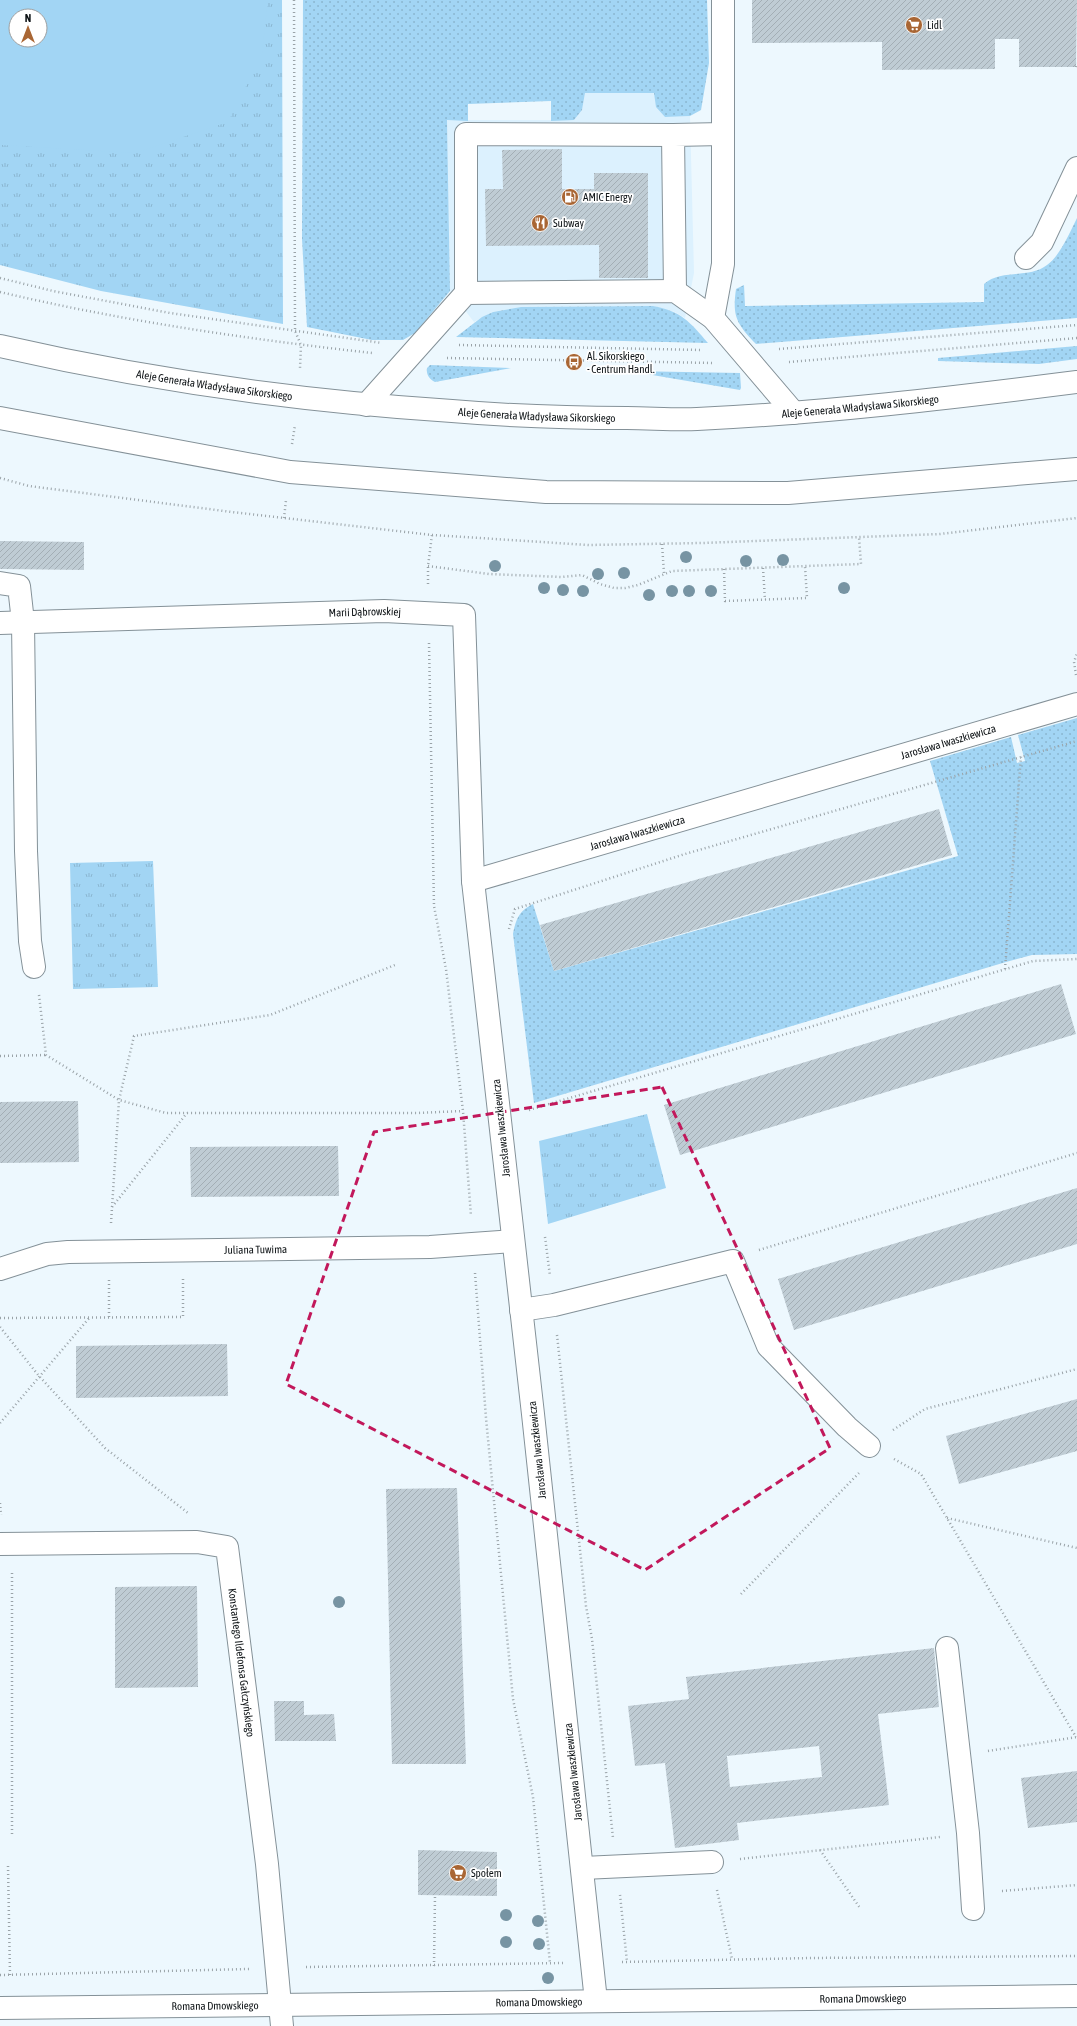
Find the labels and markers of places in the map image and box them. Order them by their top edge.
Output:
supermarket icon: Lidl [904,15,924,35]
place label: Lidl [927,19,942,31]
fuel station icon: AMIC Energy [560,187,580,207]
place label: AMIC Energy [583,191,633,203]
restaurant icon: Subway [530,213,550,233]
place label: Subway [553,217,585,229]
place label: Al. Sikorskiego - Centrum Handl. [587,350,655,375]
bus stop icon: Al. Sikorskiego - Centrum Handl. [564,352,584,372]
supermarket icon: Społem [448,1863,468,1883]
place label: Społem [471,1867,502,1879]

